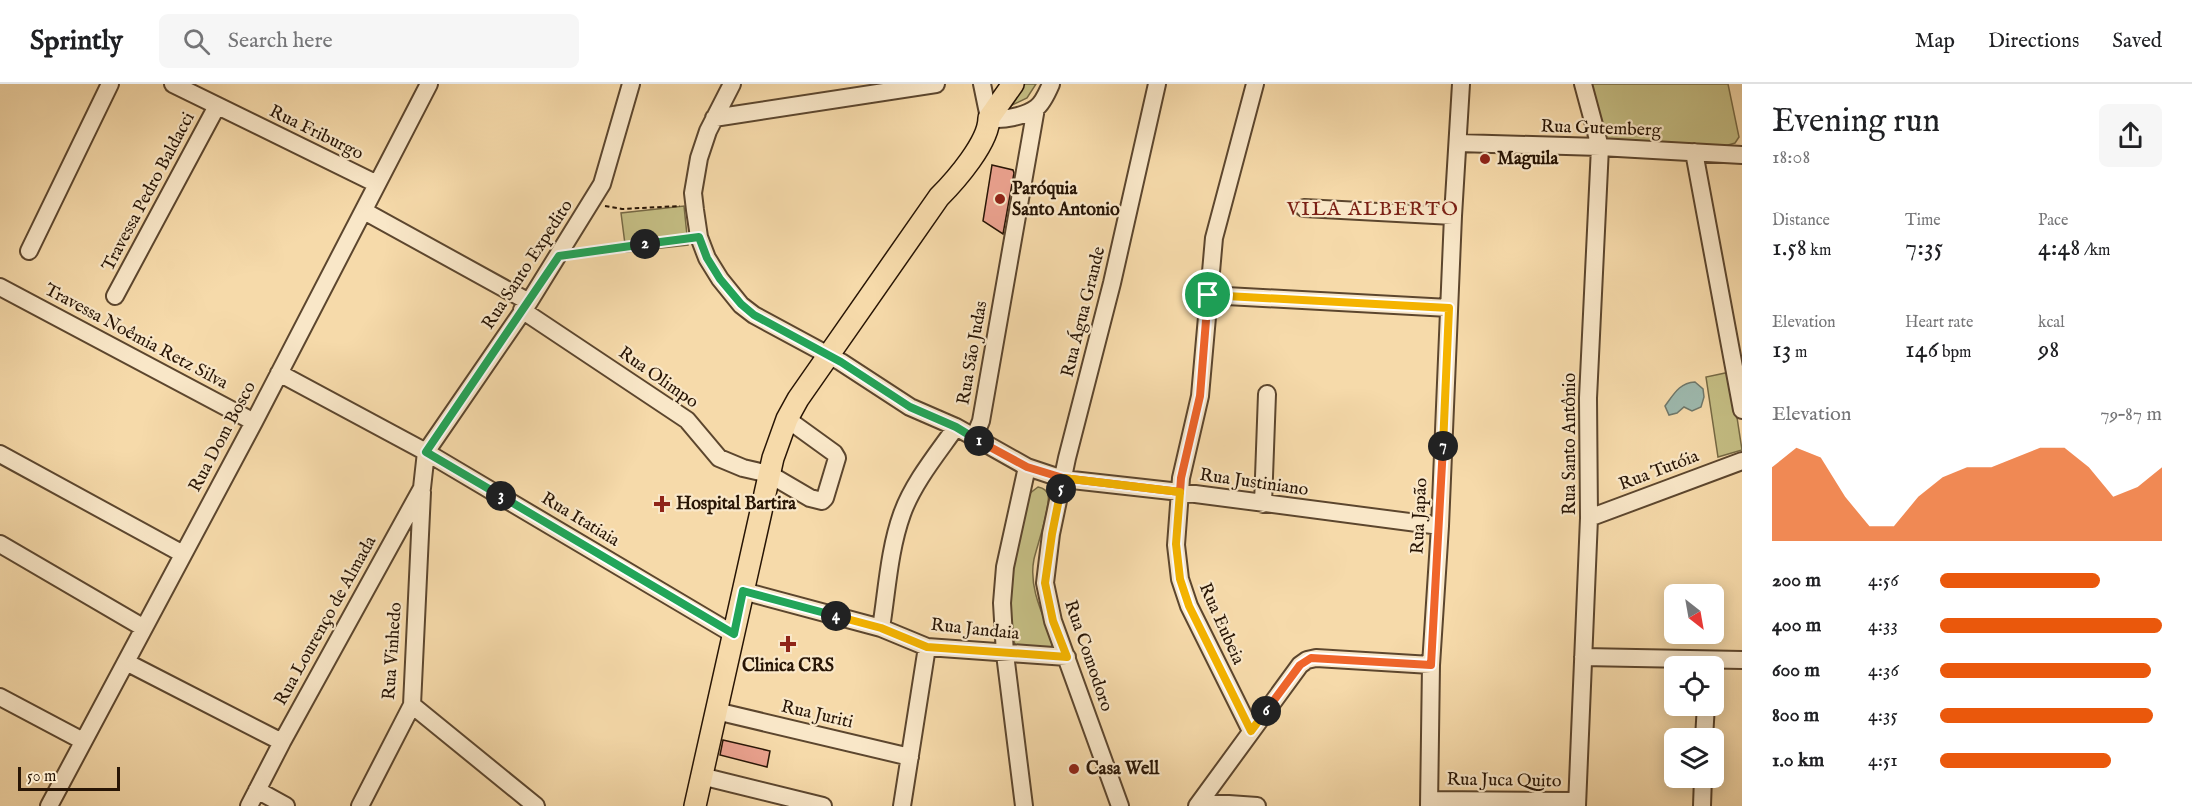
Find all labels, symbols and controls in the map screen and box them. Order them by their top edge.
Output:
search box [159,14,579,68]
text: Sprintly [30,24,123,59]
icon: search [180,25,213,58]
text: Search here [228,27,333,55]
text: Map [1915,28,1955,55]
text: Directions [1988,28,2079,55]
text: Saved [2112,28,2162,55]
street label: Rua Friburgo [265,100,367,166]
text: Evening run [1772,101,1940,143]
button: share [2099,104,2162,167]
street label: Travessa Pedro Baldacci [97,108,201,275]
street label: Rua Gutemberg [1540,115,1662,143]
text: 18:08 [1772,145,1810,170]
place label: Maguila [1497,148,1560,171]
marker: Maguila [1478,152,1492,166]
place label: Paróquia Santo Antonio [1012,178,1120,222]
marker: Paróquia Santo Antonio [993,192,1007,206]
street label: Rua Santo Expedito [477,195,579,334]
district label: VILA ALBERTO [1286,197,1459,222]
text: Distance [1772,211,1830,231]
text: Time [1905,211,1941,231]
text: Pace [2038,211,2068,231]
pin: 2 [630,229,660,259]
text: 1.58 [1772,231,1807,264]
text: 7:35 [1905,231,1943,264]
text: 4:48 [2038,231,2081,264]
text: 2 [641,234,649,254]
text: km [1807,241,1831,261]
text: /km [2081,241,2110,261]
street label: Rua Água Grande [1055,244,1111,380]
pin [1182,269,1233,320]
icon: arrive [1191,278,1224,311]
street label: Travessa Noêmia Retz Silva [40,279,232,395]
street label: Rua São Judas [953,299,993,407]
text: Elevation [1772,313,1835,333]
text: Heart rate [1905,313,1973,333]
text: kcal [2038,313,2065,333]
text: 13 [1772,333,1791,366]
text: 146 [1905,333,1938,366]
text: 98 [2038,333,2060,366]
street label: Rua Olimpo [613,342,703,414]
text: m [1791,343,1807,363]
text: bpm [1938,343,1971,363]
street label: Rua Santo Antônio [1559,372,1582,515]
street label: Rua Dom Bosco [184,377,262,496]
text: Elevation [1772,402,1851,427]
text: 79–87 m [2100,402,2162,427]
pin: 1 [964,426,994,456]
text: 1 [976,431,982,451]
pin: 7 [1428,431,1458,461]
text: 7 [1439,436,1447,456]
street label: Rua Tutóia [1616,445,1702,497]
street label: Rua Justiniano [1198,464,1310,502]
pin: 5 [1046,474,1076,504]
street label: Rua Japão [1407,477,1434,555]
text: 5 [1058,479,1064,499]
pin: 3 [486,481,516,511]
text: 3 [498,486,504,506]
street label: Rua Itatiaia [537,488,624,553]
place label: Hospital Bartira [676,493,797,516]
marker: Hospital Bartira [653,495,671,513]
street label: Rua Lourenço de Almada [270,532,382,710]
text: 200 m [1772,568,1821,593]
text: 4:56 [1868,568,1899,593]
street label: Rua Eubeia [1193,580,1249,669]
north arrow [1664,584,1724,644]
map controls [1664,584,1724,788]
street label: Rua Comodoro [1058,597,1118,715]
street label: Rua Vinhedo [378,601,408,701]
pin: 4 [821,601,851,631]
text: 4 [832,606,840,626]
text: 400 m [1772,613,1821,638]
text: 4:33 [1868,613,1898,638]
street label: Rua Jandaia [930,614,1021,646]
marker: Clinica CRS [779,635,797,653]
place label: Clinica CRS [742,655,834,678]
button: locate [1664,656,1724,716]
text: 600 m [1772,658,1820,683]
text: 4:36 [1868,658,1899,683]
street label: Rua Juriti [779,696,855,734]
pin: 6 [1251,696,1281,726]
text: 6 [1263,701,1269,721]
text: 800 m [1772,703,1819,728]
text: 4:35 [1868,703,1898,728]
button: layers [1664,728,1724,788]
text: 1.0 km [1772,748,1824,773]
text: 4:51 [1868,748,1898,773]
place label: Casa Well [1086,758,1160,781]
marker: Casa Well [1067,762,1081,776]
scale bar [18,764,120,792]
text: 50 m [27,767,56,787]
street label: Rua Juca Quito [1446,768,1562,794]

